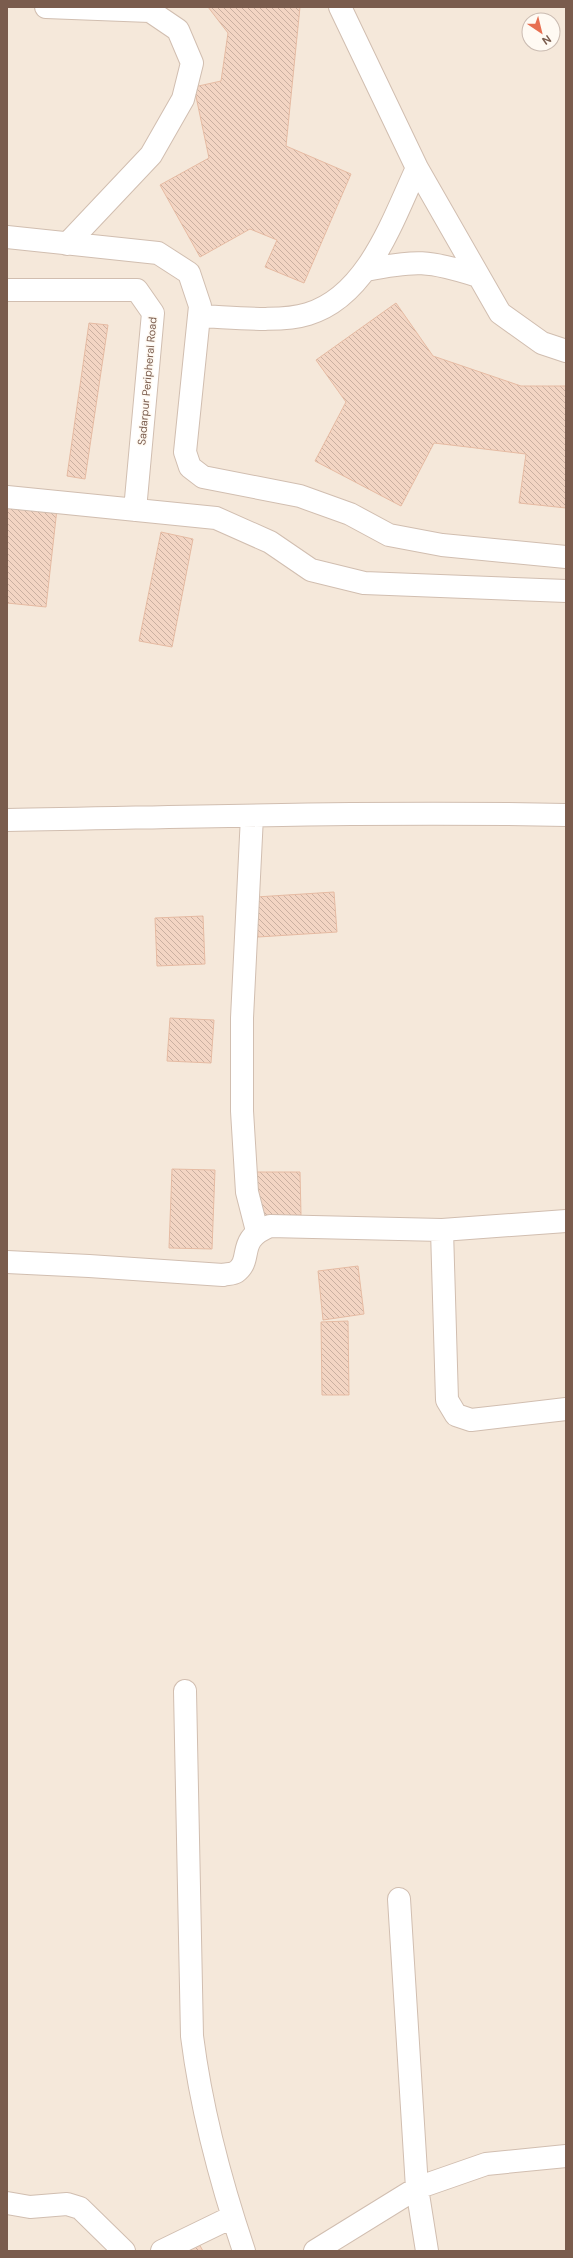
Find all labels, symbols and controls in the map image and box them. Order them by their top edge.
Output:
north arrow [521,12,561,52]
text: N [539,32,554,48]
street label: Sadarpur Peripheral Road [134,316,160,446]

